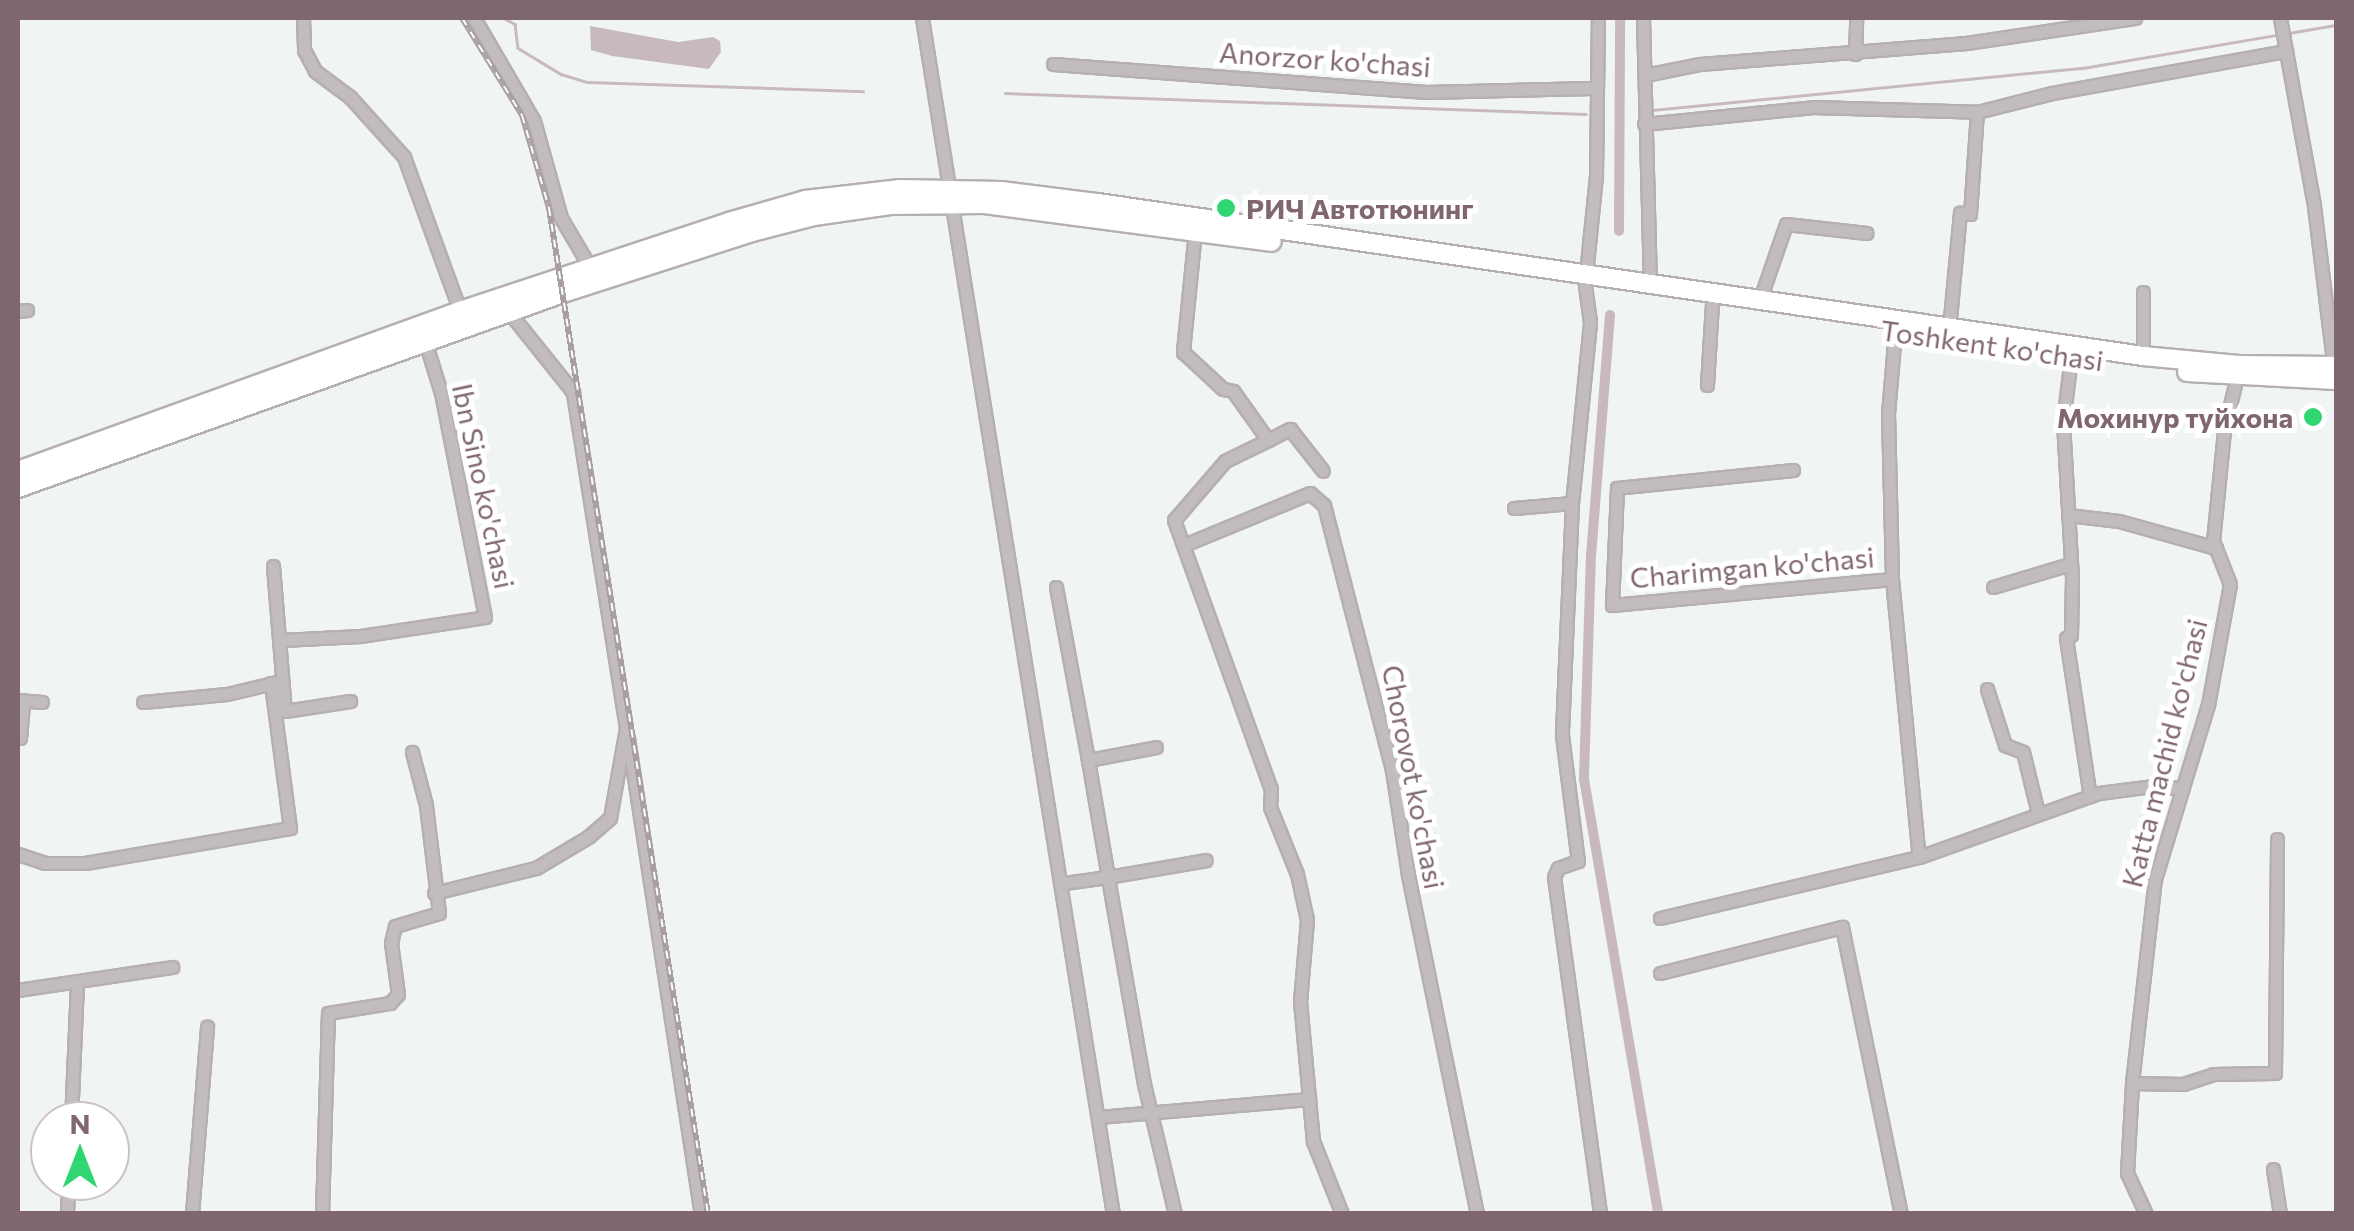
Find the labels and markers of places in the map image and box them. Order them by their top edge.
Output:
place label: РИЧ Автотюнинг [1246,191,1474,225]
marker: РИЧ Автотюнинг [1215,197,1237,219]
place label: Мохинур туйхона [2057,400,2293,434]
marker: Мохинур туйхона [2302,406,2324,428]

